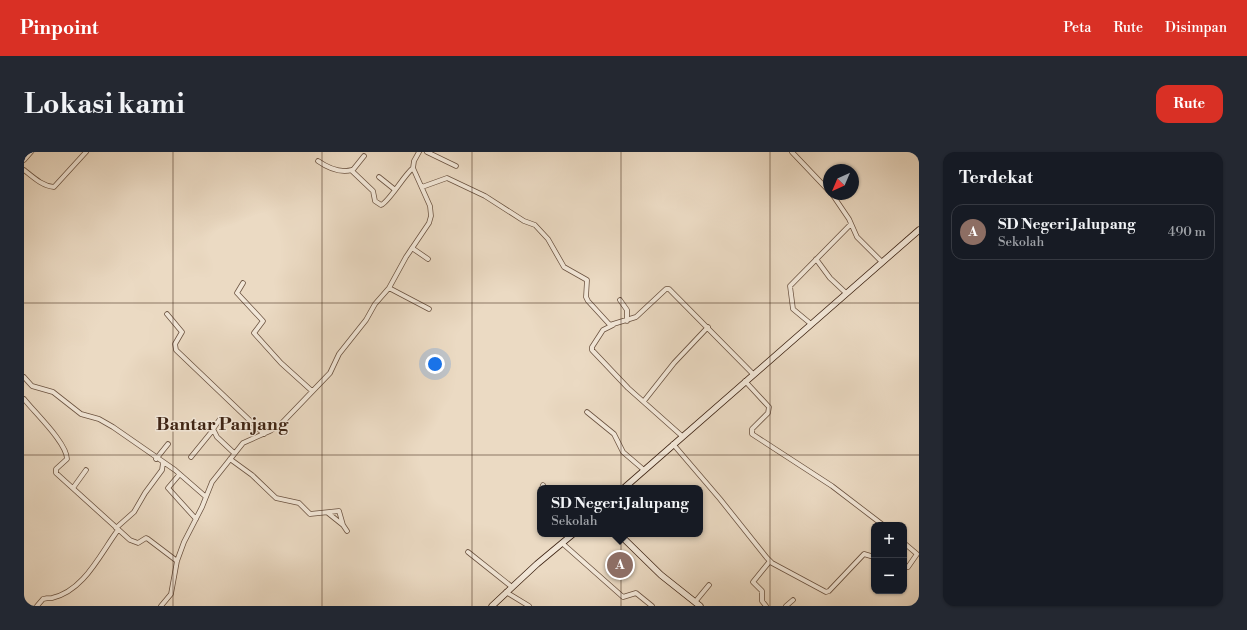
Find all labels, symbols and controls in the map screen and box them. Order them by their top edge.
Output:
text: Pinpoint [20,16,99,40]
text: Peta [1063,19,1091,37]
text: Rute [1113,19,1143,37]
text: Disimpan [1165,19,1227,37]
button: Rute [1156,85,1223,123]
text: Lokasi kami [24,87,185,122]
north arrow [823,164,859,200]
text: Terdekat [959,167,1033,189]
text: SD Negeri Jalupang [998,215,1135,234]
text: A [968,224,978,240]
text: 490 m [1168,224,1206,240]
text: Sekolah [998,234,1044,250]
your location [425,354,445,374]
district label: Bantar Panjang [156,413,289,436]
popup [537,485,703,537]
text: SD Negeri Jalupang [551,494,689,513]
text: Sekolah [551,513,597,529]
map controls [871,522,907,594]
button: + [871,522,907,558]
pin: A [607,550,633,580]
button: − [871,558,907,594]

